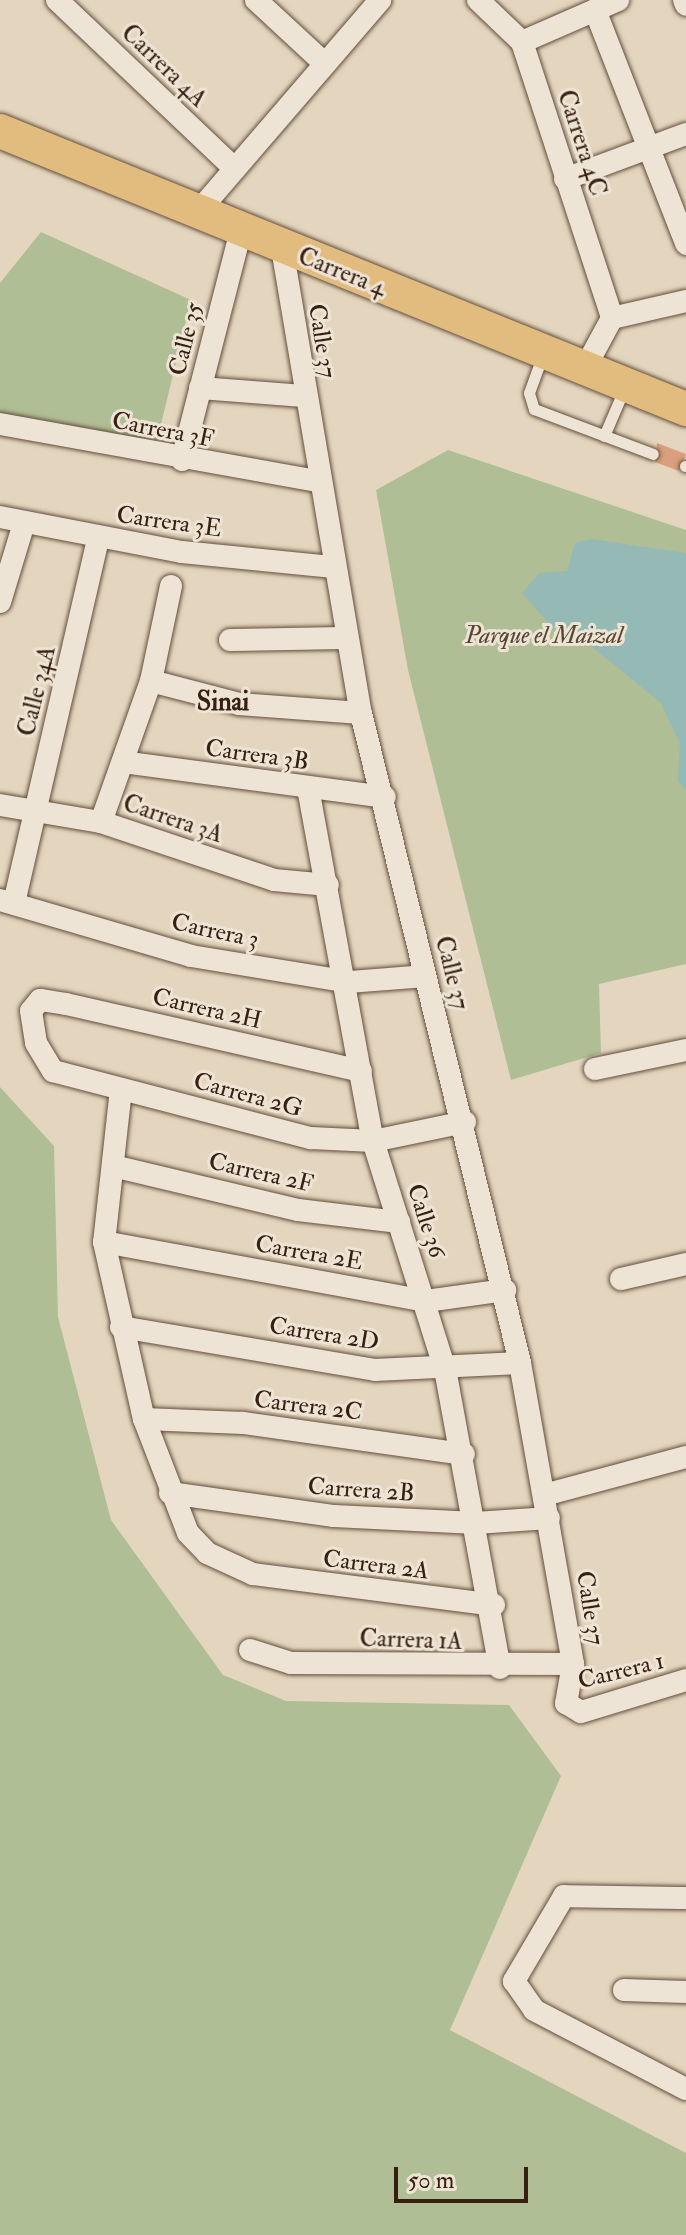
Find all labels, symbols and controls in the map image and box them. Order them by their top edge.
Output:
street label: Carrera 4A [115,18,213,114]
street label: Carrera 4C [551,86,613,200]
street label: Carrera 4 [294,241,390,303]
street label: Calle 35 [163,299,209,379]
street label: Calle 37 [302,302,342,380]
street label: Carrera 3F [110,406,216,454]
street label: Carrera 3E [115,500,223,544]
park label: Parque el Maizal [465,622,623,650]
street label: Calle 34A [12,643,62,739]
district label: Sinai [197,687,249,719]
street label: Carrera 3B [204,734,310,776]
street label: Carrera 3A [119,789,227,849]
street label: Carrera 3 [169,908,261,954]
street label: Calle 37 [429,933,475,1013]
street label: Carrera 2H [150,982,264,1036]
street label: Carrera 2G [190,1067,306,1123]
street label: Carrera 2F [206,1147,316,1199]
street label: Calle 36 [401,1180,451,1262]
street label: Carrera 2E [253,1229,365,1277]
street label: Carrera 2D [267,1311,381,1357]
street label: Carrera 2C [252,1385,364,1427]
street label: Carrera 2B [307,1472,415,1508]
street label: Carrera 2A [321,1544,431,1586]
street label: Calle 37 [570,1569,610,1647]
street label: Carrera 1A [359,1624,463,1656]
street label: Carrera 1 [575,1646,667,1696]
scale bar [398,2151,532,2201]
text: 50 m [408,2165,454,2196]

